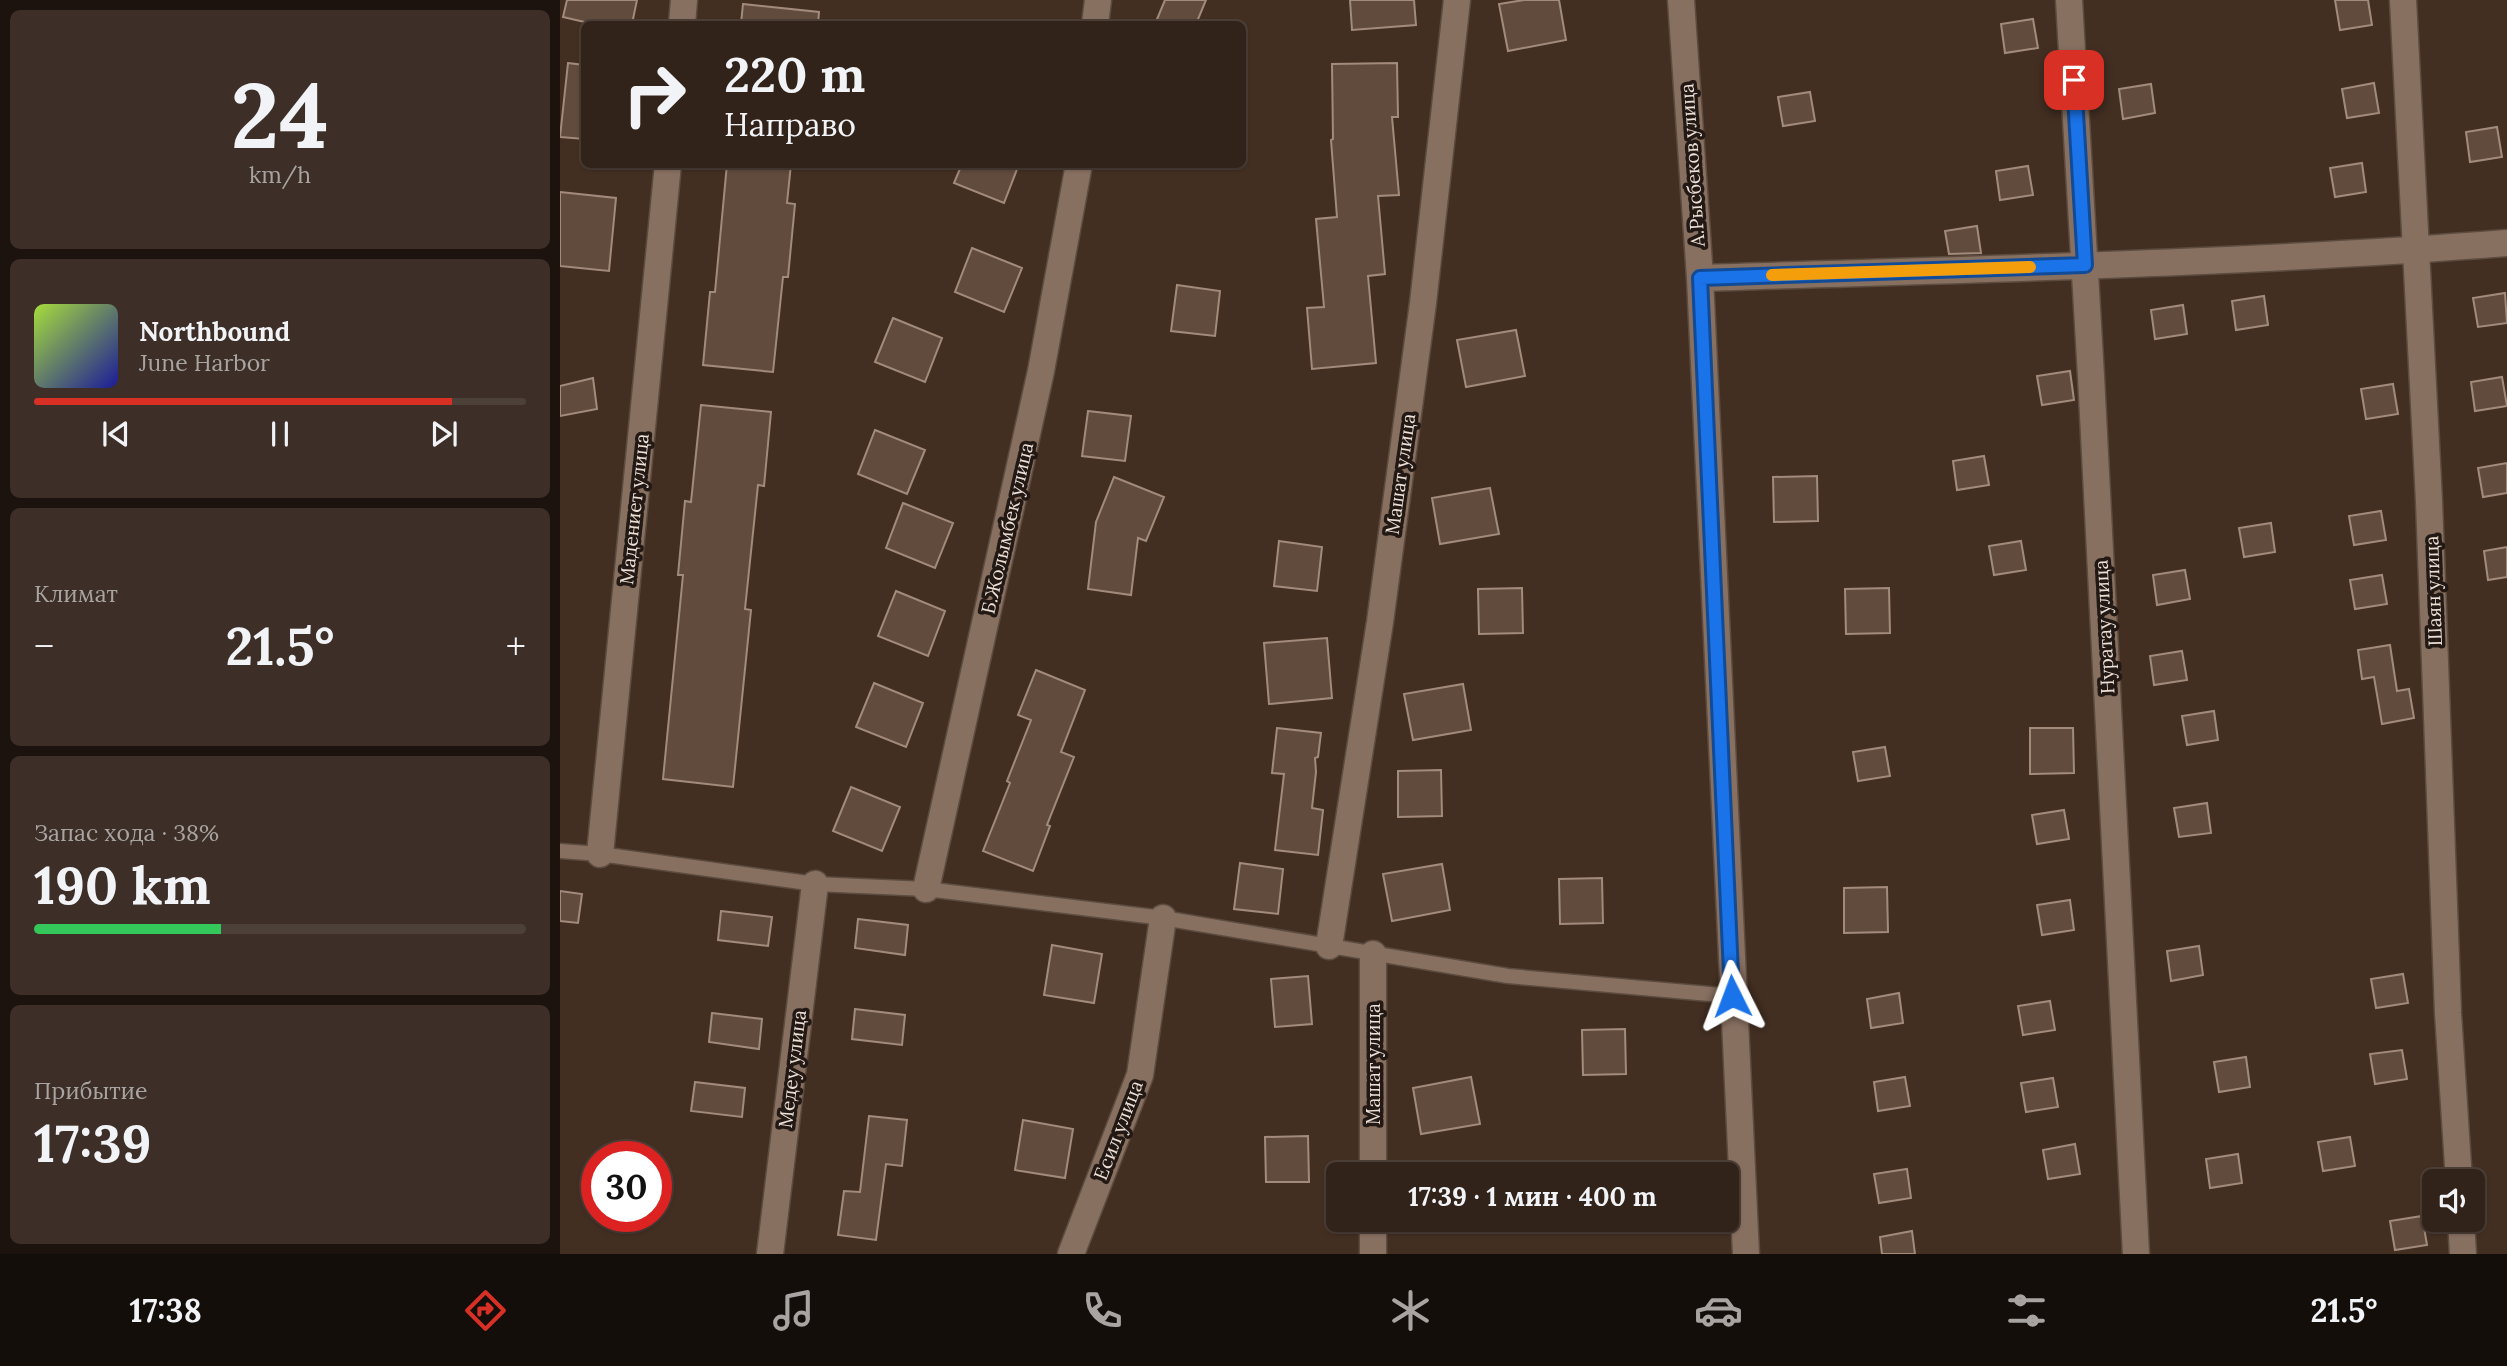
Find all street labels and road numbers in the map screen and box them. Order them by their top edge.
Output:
street label: А.Рысбеков улица [1674,82,1710,248]
street label: Машат улица [1380,412,1420,536]
street label: Мадениет улица [614,432,654,586]
street label: Б.Жолымбек улица [976,440,1038,616]
street label: Шаян улица [2419,535,2447,647]
street label: Нуратау улица [2088,559,2119,695]
street label: Машат улица [1361,1003,1385,1125]
street label: Медеу улица [773,1008,811,1129]
street label: Есил улица [1088,1077,1148,1183]

